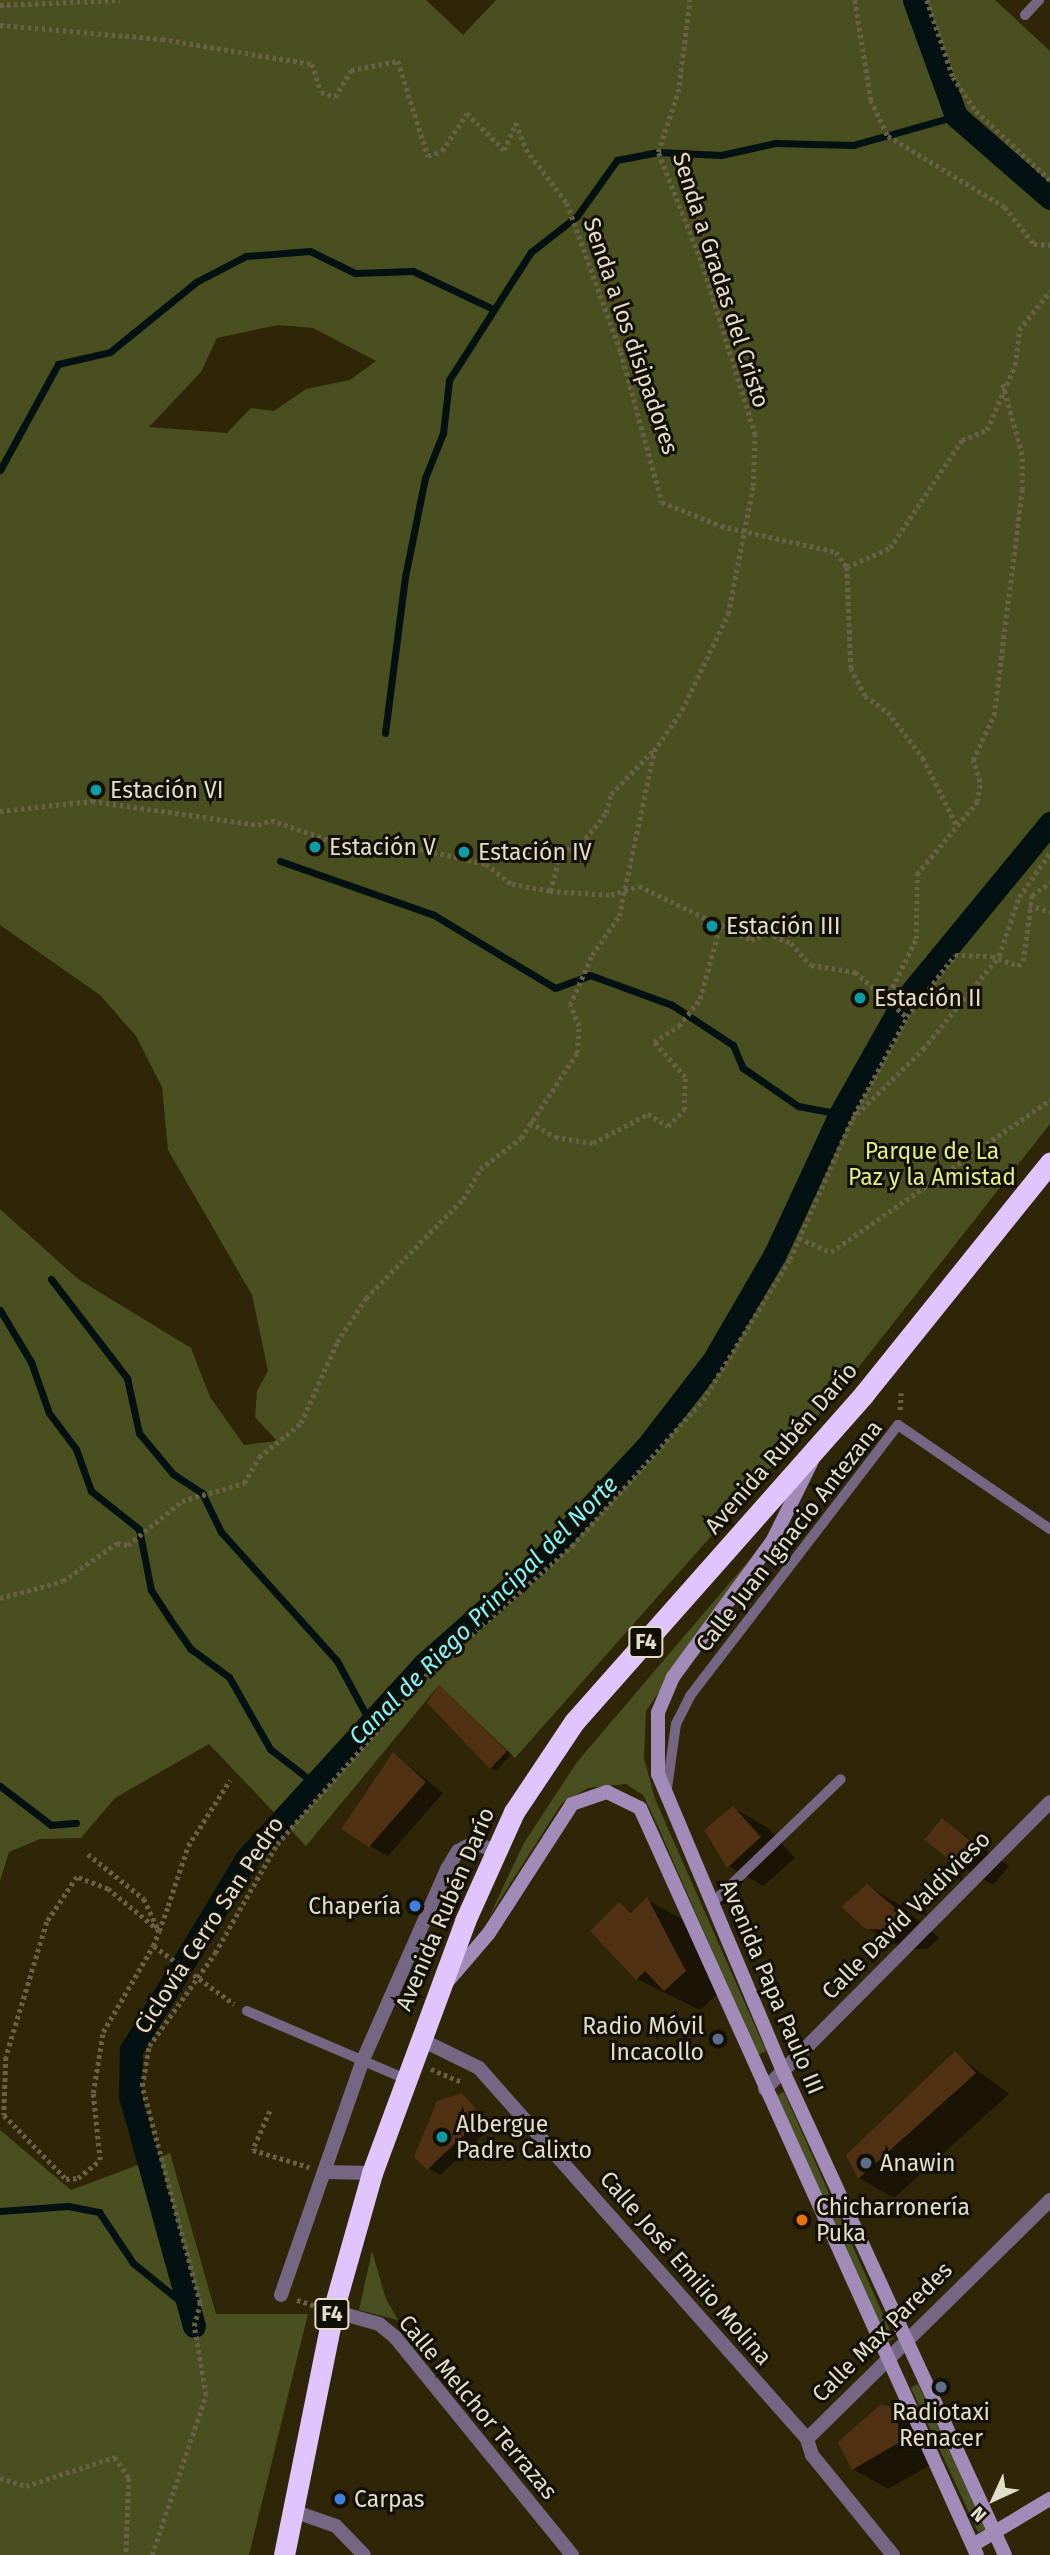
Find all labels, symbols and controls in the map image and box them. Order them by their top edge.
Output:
street label: Senda a Gradas del Cristo [667,149,775,411]
street label: Senda a los disipadores [578,214,684,458]
place label: Estación VI [110,776,224,804]
marker: Estación VI [88,782,104,798]
place label: Estación V [329,833,436,861]
place label: Estación IV [478,838,592,866]
marker: Estación V [307,839,323,855]
marker: Estación IV [456,844,472,860]
place label: Estación III [726,912,840,940]
marker: Estación III [704,918,720,934]
place label: Estación II [874,984,982,1012]
marker: Estación II [852,990,868,1006]
park label: Parque de La Paz y la Amistad [848,1137,1016,1191]
street label: Avenida Rubén Darío [699,1357,863,1539]
street label: Calle Juan Ignacio Antezana [690,1415,888,1657]
water label: Canal de Riego Principal del Norte [344,1471,624,1751]
road number: F4 [627,1624,665,1660]
street label: Avenida Rubén Darío [390,1803,500,2015]
street label: Ciclovía Cerro San Pedro [128,1811,290,2039]
street label: Calle David Valdivieso [816,1825,996,2005]
street label: Avenida Papa Paulo III [714,1876,830,2098]
place label: Chapería [308,1892,401,1920]
marker: Chapería [407,1898,423,1914]
place label: Radio Móvil Incacollo [582,2012,704,2066]
marker: Radio Móvil Incacollo [710,2031,726,2047]
place label: Albergue Padre Calixto [456,2110,592,2164]
marker: Albergue Padre Calixto [434,2129,450,2145]
place label: Anawin [880,2149,956,2177]
marker: Anawin [858,2155,874,2171]
street label: Calle José Emilio Molina [594,2165,778,2371]
place label: Chicharronería Puka [816,2193,970,2247]
marker: Chicharronería Puka [794,2212,810,2228]
street label: Calle Max Paredes [806,2256,958,2408]
road number: F4 [313,2296,351,2332]
street label: Calle Melchor Terrazas [393,2309,563,2505]
marker: Radiotaxi Renacer [933,2379,949,2395]
place label: Radiotaxi Renacer [892,2398,990,2452]
north arrow [959,2464,1029,2534]
place label: Carpas [354,2485,424,2513]
marker: Carpas [332,2491,348,2507]
text: N [966,2502,991,2527]

